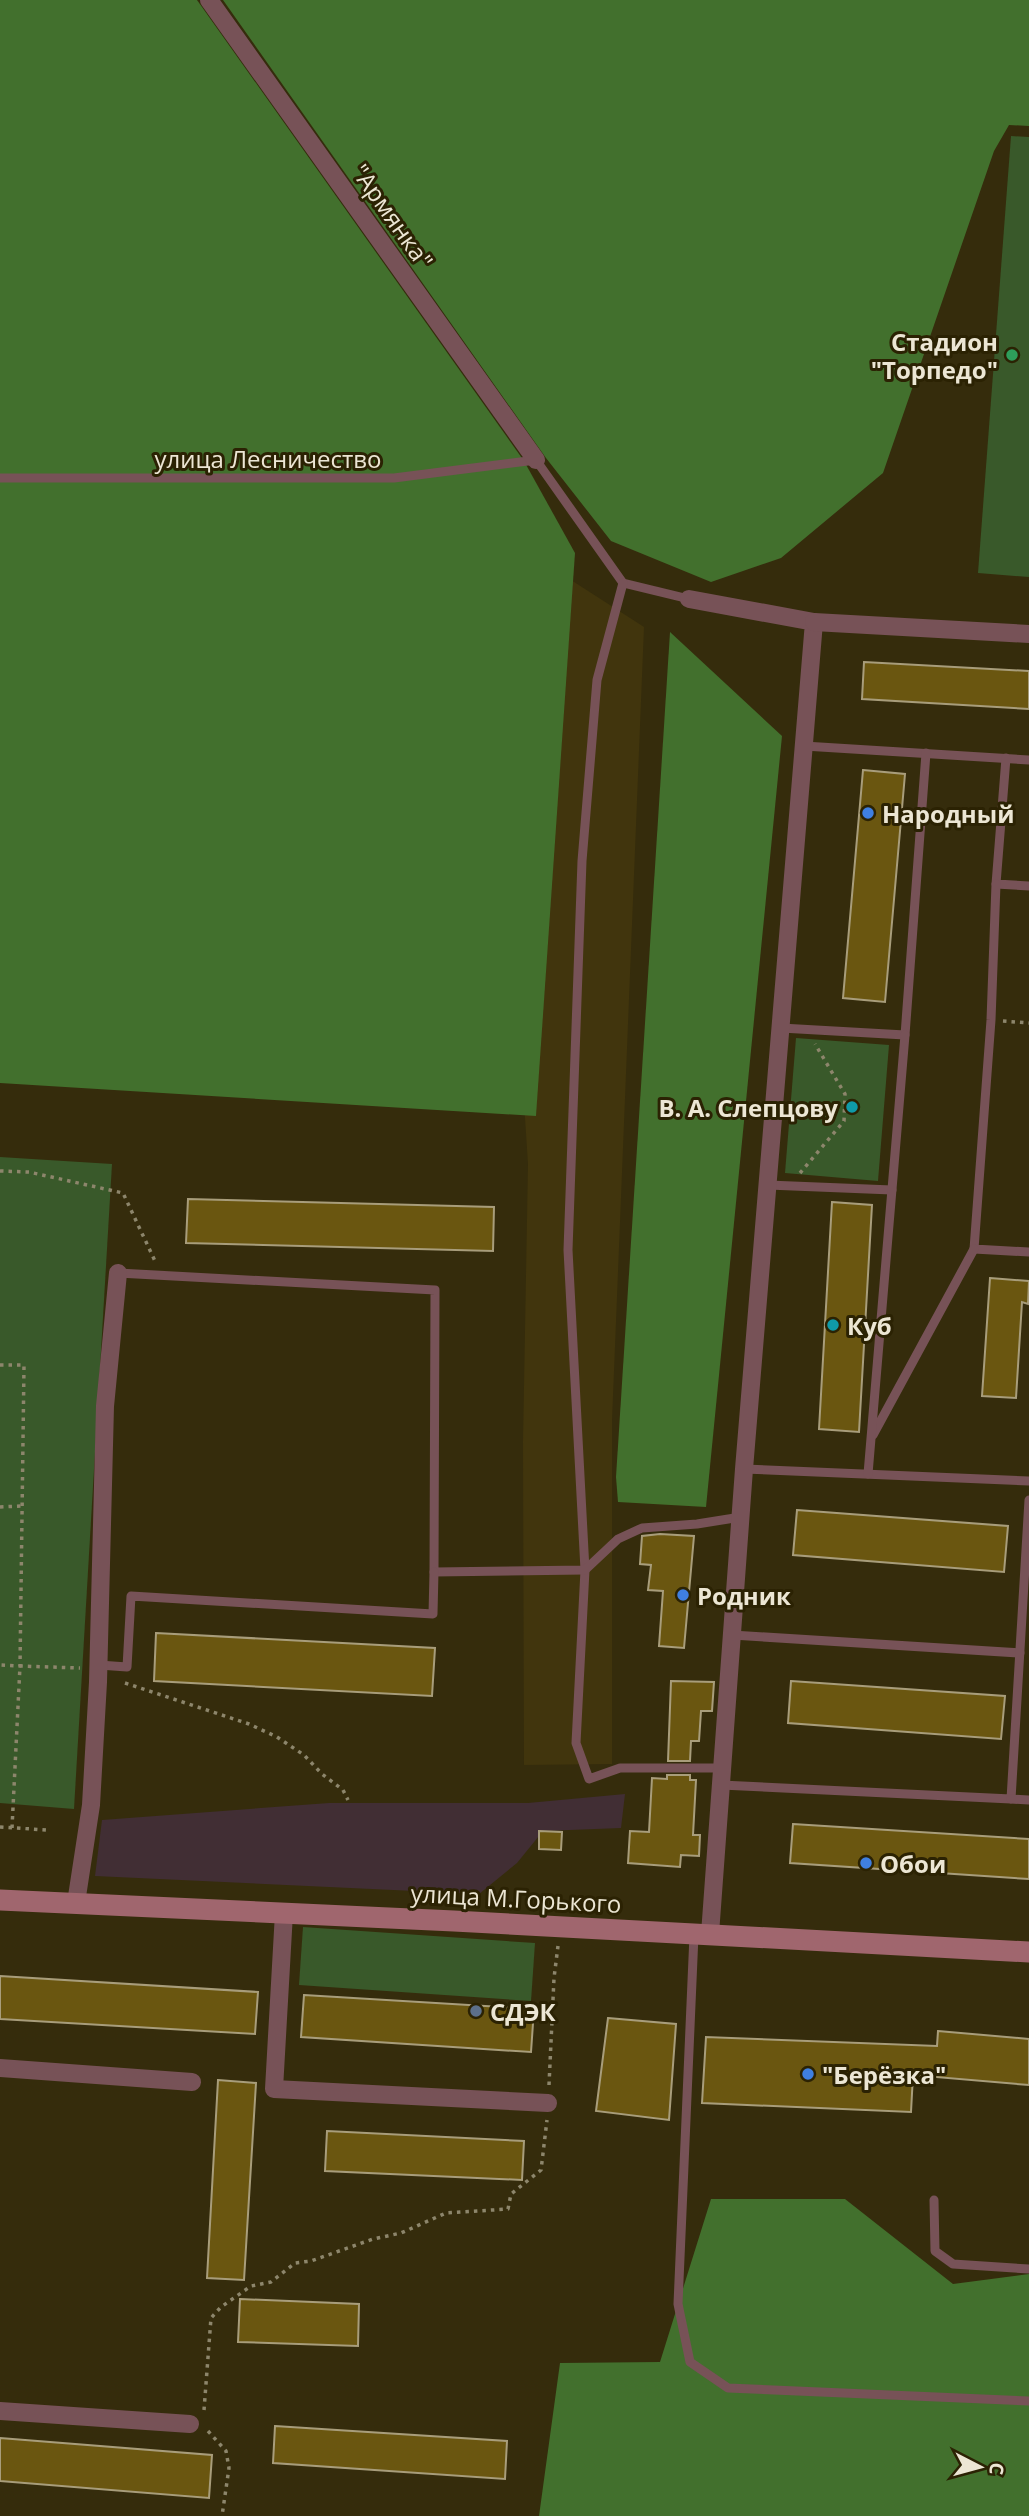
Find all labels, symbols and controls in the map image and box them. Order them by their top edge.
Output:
street label: "Армянка" [345,157,441,275]
place label: Стадион "Торпедо" [871,325,998,386]
marker: Стадион "Торпедо" [1004,347,1020,363]
street label: улица Лесничество [155,442,381,475]
place label: Народный [882,797,1014,830]
marker: Народный [860,805,876,821]
place label: В. А. Слепцову [658,1091,838,1124]
marker: В. А. Слепцову [844,1099,860,1115]
place label: Куб [847,1309,892,1342]
marker: Куб [825,1317,841,1333]
place label: Родник [697,1579,791,1612]
marker: Родник [675,1587,691,1603]
place label: Обои [880,1847,946,1880]
marker: Обои [858,1855,874,1871]
street label: улица М.Горького [410,1876,622,1920]
place label: СДЭК [490,1995,557,2028]
marker: СДЭК [468,2003,484,2019]
place label: "Берёзка" [822,2058,946,2091]
marker: "Берёзка" [800,2066,816,2082]
north arrow [945,2432,1015,2502]
text: С [983,2461,1010,2476]

